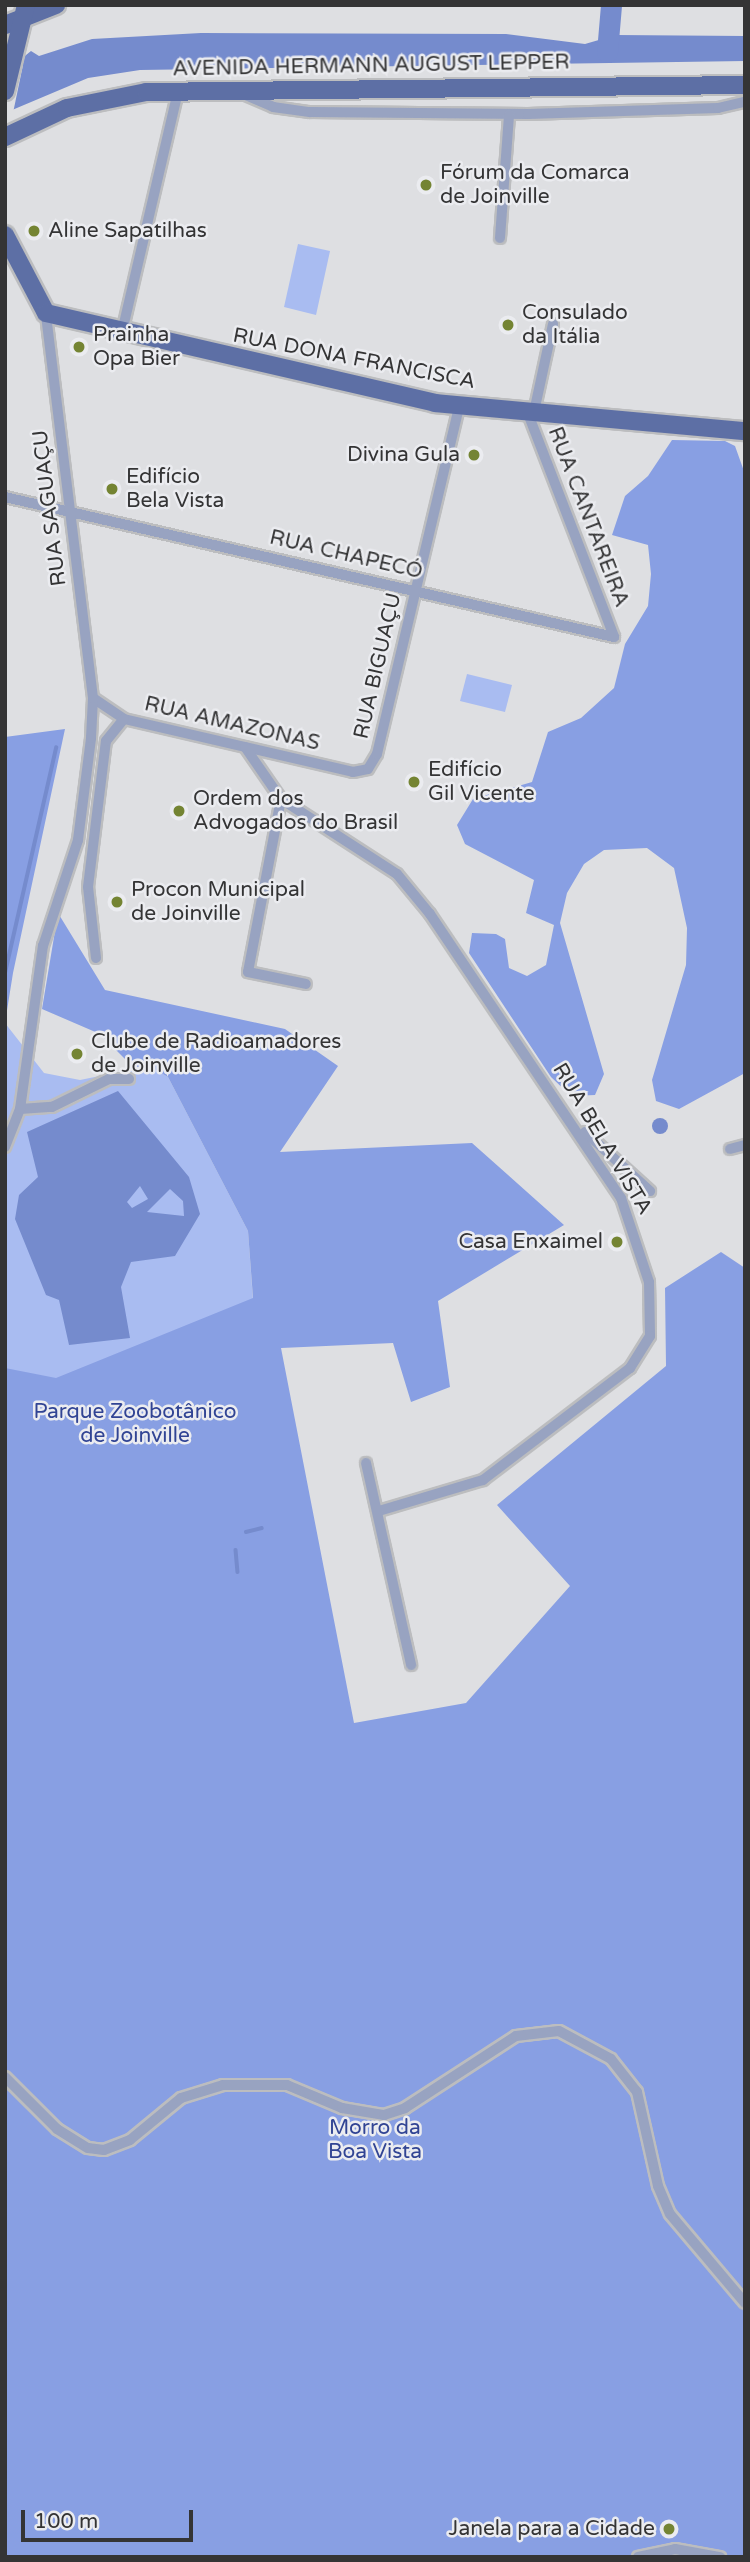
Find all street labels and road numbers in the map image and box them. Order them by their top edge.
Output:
street label: AVENIDA HERMANN AUGUST LEPPER [172,50,570,82]
street label: RUA DONA FRANCISCA [231,323,477,395]
street label: RUA CANTAREIRA [542,423,634,611]
street label: RUA SAGUAÇU [28,428,72,588]
street label: RUA CHAPECÓ [267,525,425,585]
street label: RUA BIGUAÇU [349,590,407,742]
street label: RUA AMAZONAS [142,692,322,756]
street label: RUA BELA VISTA [547,1059,657,1219]

